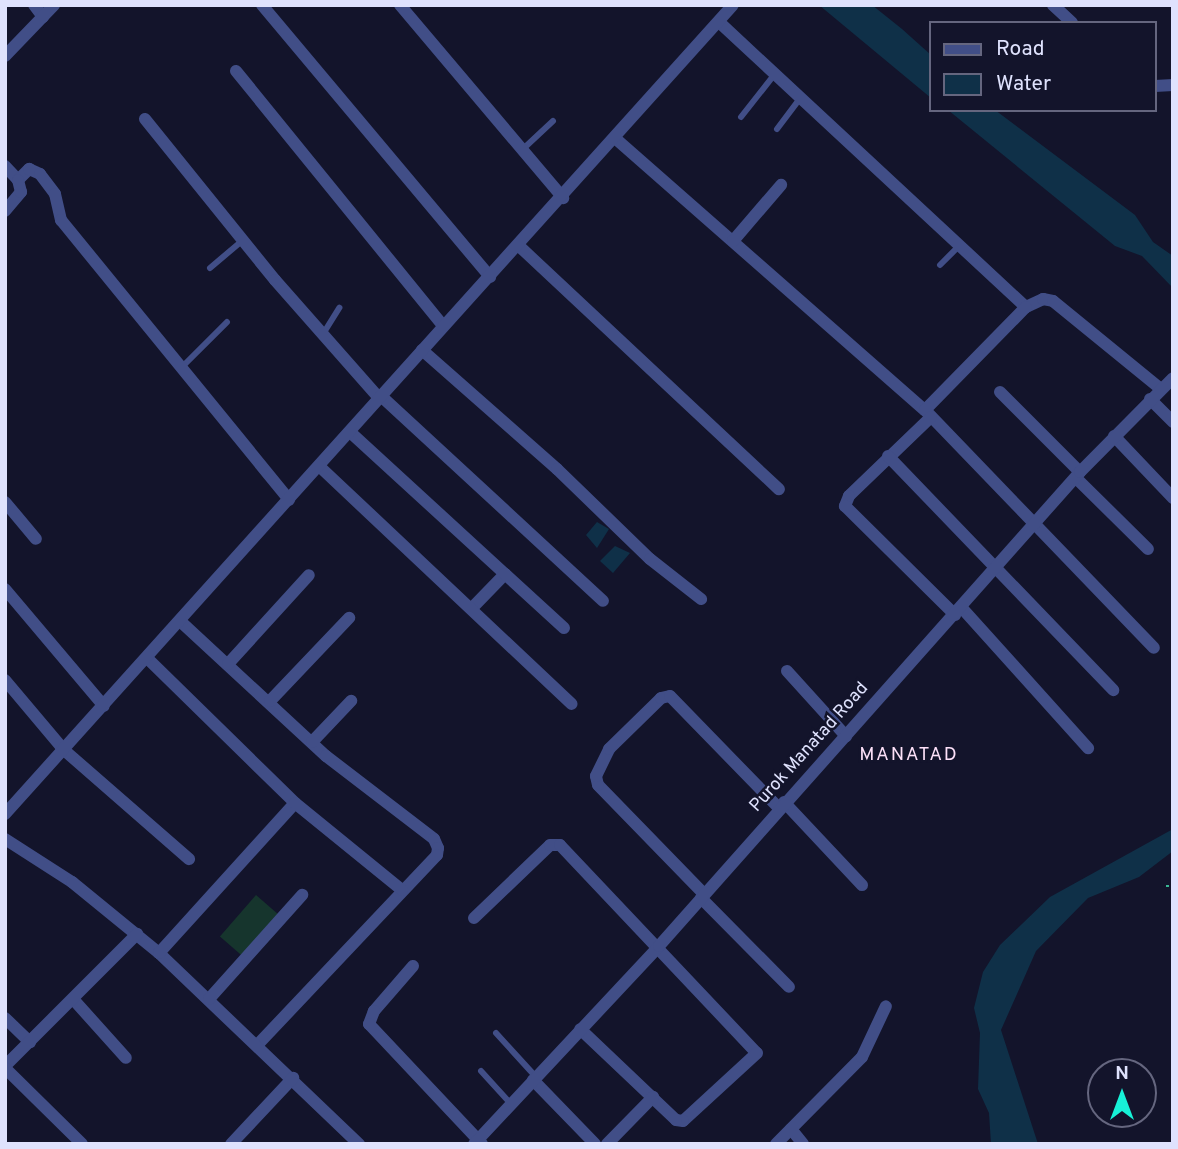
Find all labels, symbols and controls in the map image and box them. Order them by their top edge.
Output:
legend [930,21,1157,112]
text: Road [996,36,1045,63]
text: Water [996,71,1051,98]
street label: Purok Manatad Road [746,679,874,817]
district label: MANATAD [860,745,958,767]
north arrow [1087,1058,1157,1128]
text: N [1115,1062,1129,1086]

